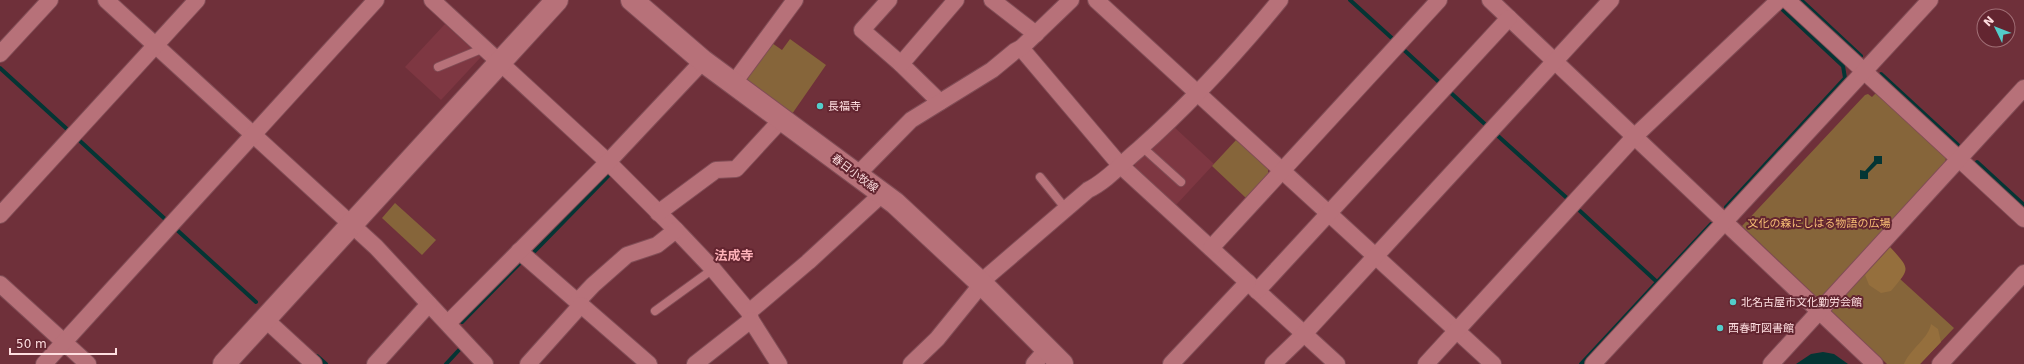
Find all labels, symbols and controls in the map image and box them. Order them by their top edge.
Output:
north arrow [1976,8,2016,48]
text: N [1981,14,1997,29]
place label: 長福寺 [828,100,861,113]
marker: 長福寺 [815,101,825,111]
street label: 春日小牧線 [829,152,881,195]
park label: 文化の森にしはる物語の広場 [1748,217,1891,230]
district label: 法成寺 [714,248,754,263]
place label: 北名古屋市文化勤労会館 [1741,296,1862,309]
marker: 北名古屋市文化勤労会館 [1728,297,1738,307]
place label: 西春町図書館 [1728,322,1794,335]
marker: 西春町図書館 [1715,323,1725,333]
scale bar [10,330,116,356]
text: 50 m [16,337,47,351]

